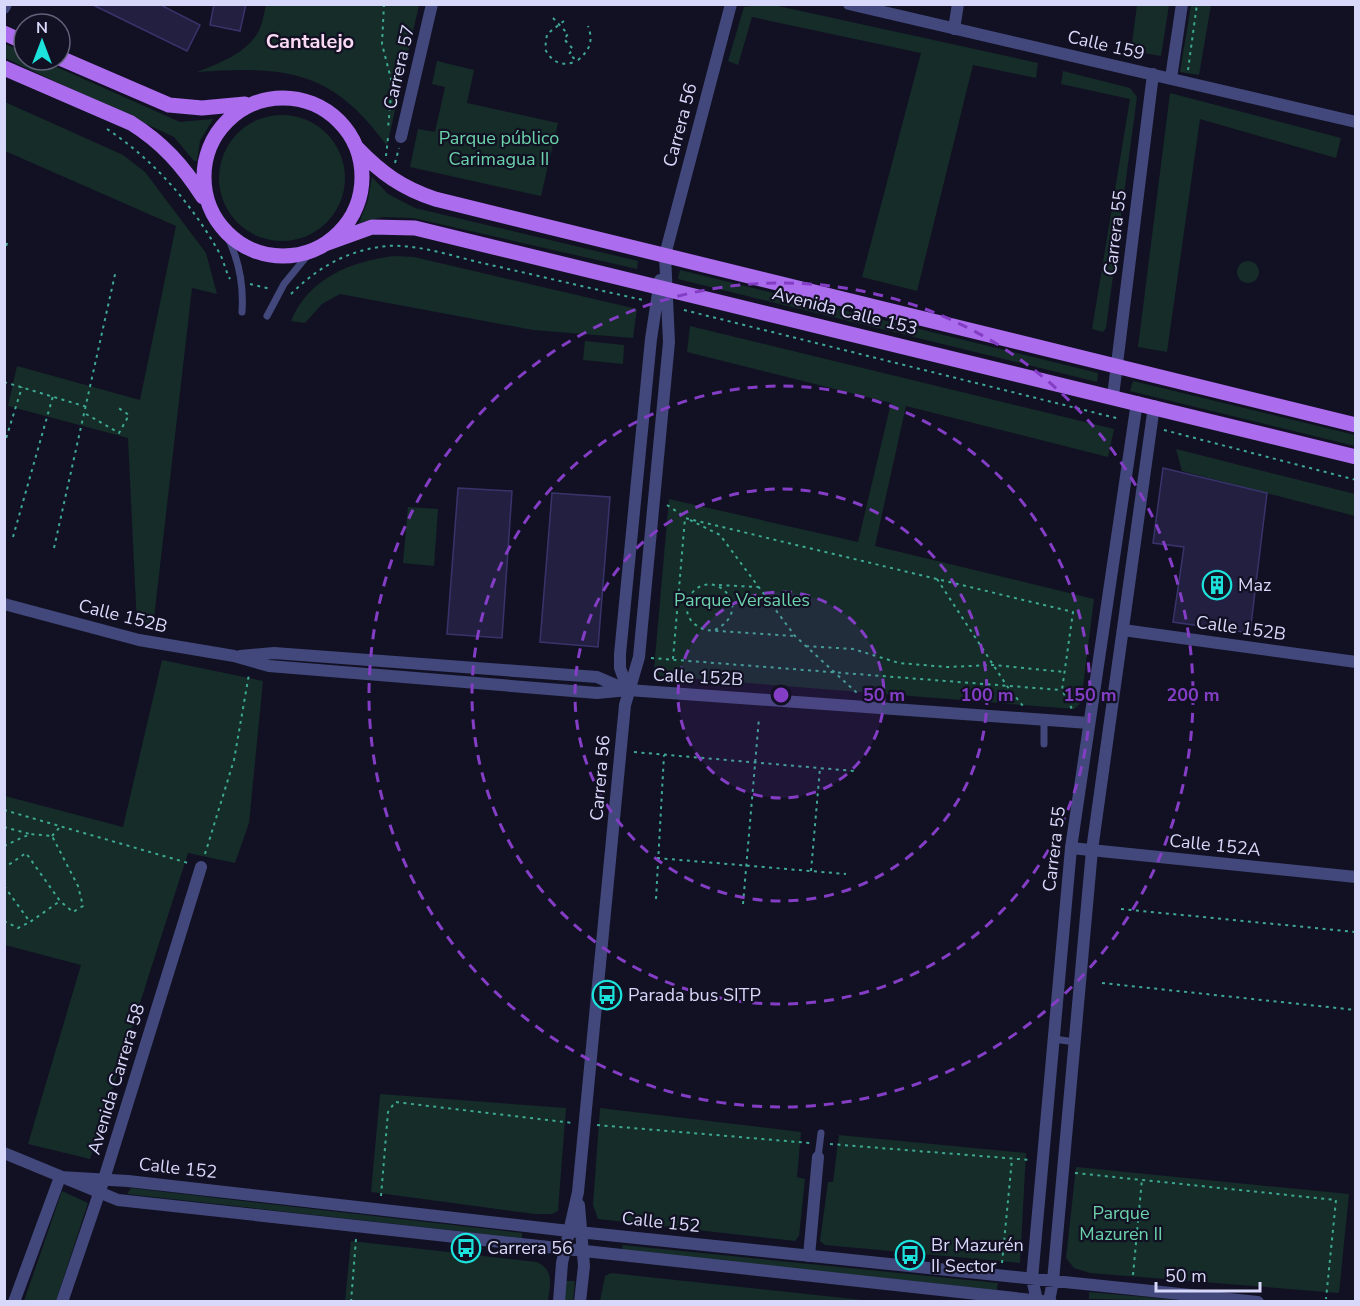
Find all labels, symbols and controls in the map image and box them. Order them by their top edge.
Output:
north arrow [12,12,72,72]
text: N [36,17,48,39]
street label: Carrera 57 [378,22,420,112]
street label: Calle 159 [1065,24,1147,66]
district label: Cantalejo [266,28,354,55]
street label: Carrera 56 [657,80,703,170]
park label: Parque público Carimagua II [439,126,559,171]
street label: Carrera 55 [1098,189,1132,277]
street label: Avenida Calle 153 [770,281,920,341]
building icon: Maz [1201,569,1233,601]
place label: Maz [1238,573,1271,597]
park label: Parque Versalles [674,588,810,612]
street label: Calle 152B [76,593,170,639]
street label: Calle 152B [1194,610,1288,646]
street label: Calle 152B [652,663,744,691]
text: 50 m [863,683,905,707]
text: 100 m [960,683,1014,707]
text: 150 m [1063,683,1117,707]
text: 200 m [1166,683,1220,707]
centre of rings [771,685,791,705]
street label: Carrera 56 [584,734,616,822]
street label: Carrera 55 [1037,805,1071,893]
street label: Calle 152A [1168,828,1262,862]
bus stop icon: Parada bus SITP [591,979,623,1011]
place label: Parada bus SITP [628,983,761,1007]
street label: Avenida Carrera 58 [82,1001,150,1157]
street label: Calle 152 [138,1152,218,1184]
park label: Parque Mazuren II [1079,1201,1163,1246]
street label: Calle 152 [621,1206,701,1238]
bus stop icon: Carrera 56 [450,1232,482,1264]
place label: Br Mazurén II Sector [931,1233,1024,1278]
place label: Carrera 56 [487,1236,573,1260]
bus stop icon: Br Mazurén II Sector [894,1239,926,1271]
scale bar [1156,1255,1260,1293]
text: 50 m [1165,1264,1207,1288]

